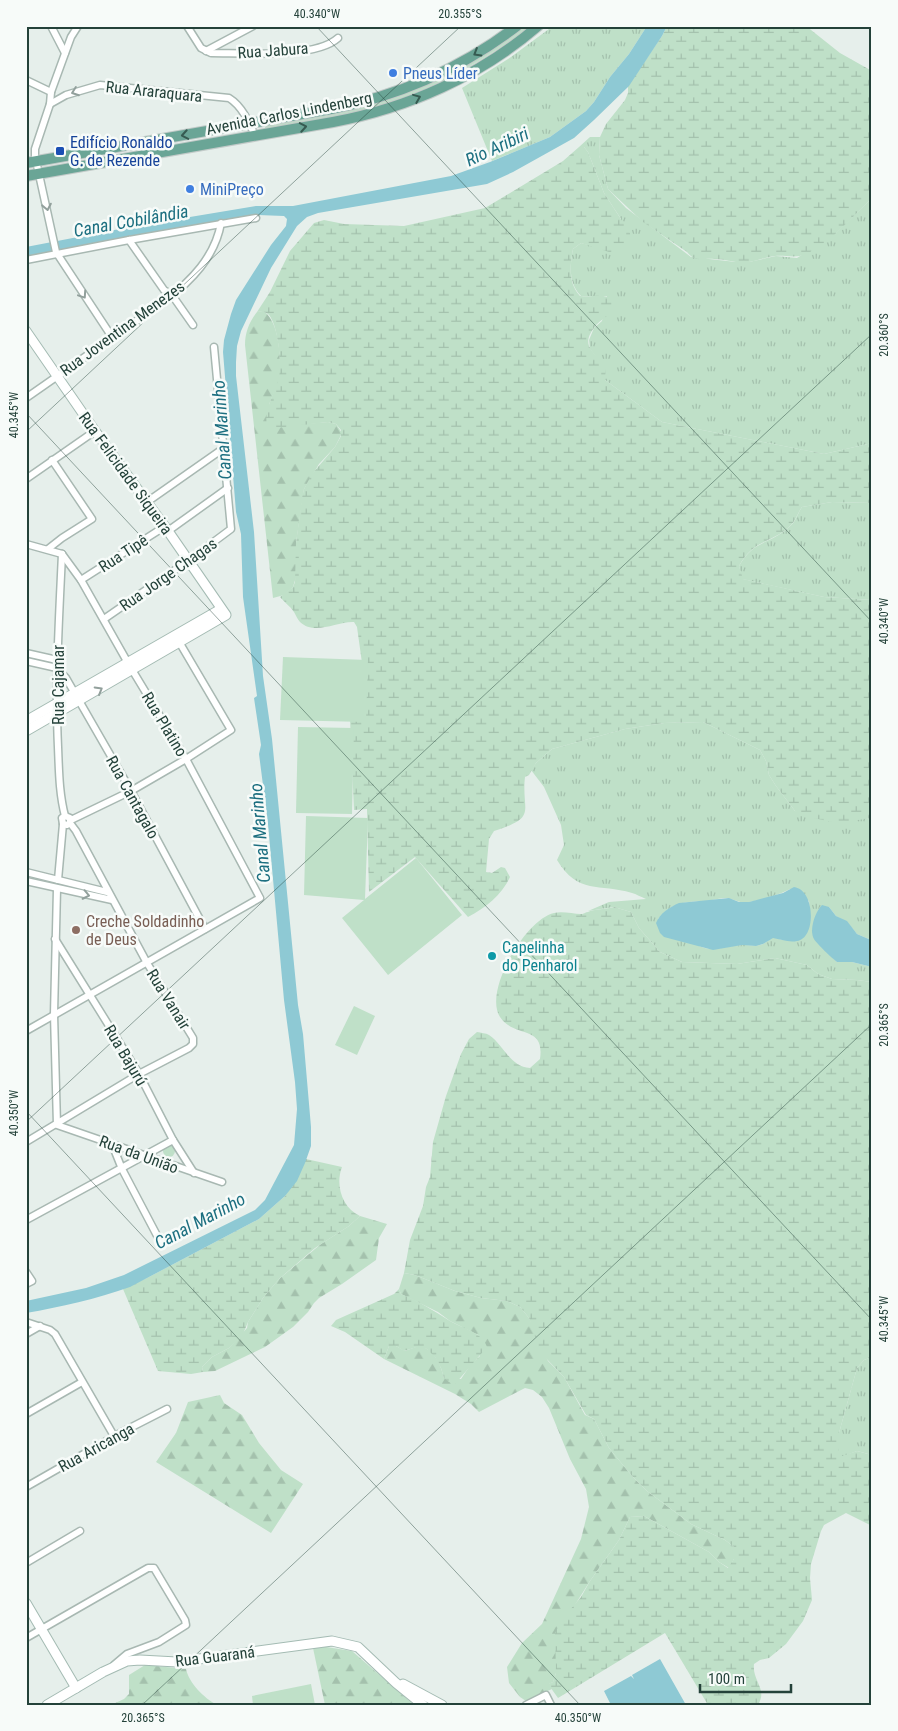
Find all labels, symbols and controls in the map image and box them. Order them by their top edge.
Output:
text: 40.340°W [294,7,340,21]
text: 20.355°S [438,7,482,21]
street label: Rua Jabura [237,39,309,62]
one-way arrow [473,47,482,57]
place label: Pneus Líder [403,64,478,83]
marker: Pneus Líder [387,67,399,79]
street label: Rua Araraquara [105,77,203,106]
one-way arrow [72,86,80,96]
street label: Avenida Carlos Lindenberg [205,88,374,139]
one-way arrow [412,93,421,104]
water label: Rio Aribiri [462,122,533,170]
one-way arrow [299,123,308,133]
one-way arrow [180,130,189,140]
place label: Edifício Ronaldo G. de Rezende [70,133,173,170]
marker: Edifício Ronaldo G. de Rezende [54,145,66,157]
place label: MiniPreço [200,180,264,199]
marker: MiniPreço [184,183,196,195]
water label: Canal Cobilândia [72,200,190,241]
one-way arrow [41,203,51,212]
street label: Rua Joventina Menezes [56,277,188,380]
one-way arrow [77,289,87,298]
text: 20.360°S [877,313,891,357]
water label: Canal Marinho [208,380,235,481]
text: 40.345°W [7,392,21,438]
street label: Rua Felicidade Siqueira [75,408,176,538]
street label: Rua Tipê [95,531,151,576]
street label: Rua Jorge Chagas [116,534,221,615]
text: 40.340°W [877,598,891,644]
street label: Rua Cajamar [49,645,68,725]
one-way arrow [93,686,102,696]
street label: Rua Platino [138,689,191,760]
street label: Rua Cantagalo [102,753,163,842]
water label: Canal Marinho [245,782,274,884]
one-way arrow [82,889,91,900]
place label: Creche Soldadinho de Deus [86,912,204,949]
marker: Creche Soldadinho de Deus [70,924,82,936]
place label: Capelinha do Penharol [502,938,577,975]
marker: Capelinha do Penharol [486,950,498,962]
street label: Rua Vanair [143,965,195,1033]
text: 20.365°S [877,1003,891,1047]
street label: Rua Bajurú [100,1021,151,1089]
text: 40.350°W [7,1090,21,1136]
street label: Rua da União [97,1131,181,1178]
water label: Canal Marinho [151,1188,249,1253]
text: 40.345°W [877,1296,891,1342]
street label: Rua Aricanga [55,1419,137,1476]
street label: Rua Guaraná [174,1642,256,1671]
scale bar [700,1661,792,1693]
text: 100 m [708,1670,745,1688]
text: 20.365°S [121,1711,165,1725]
text: 40.350°W [555,1711,601,1725]

